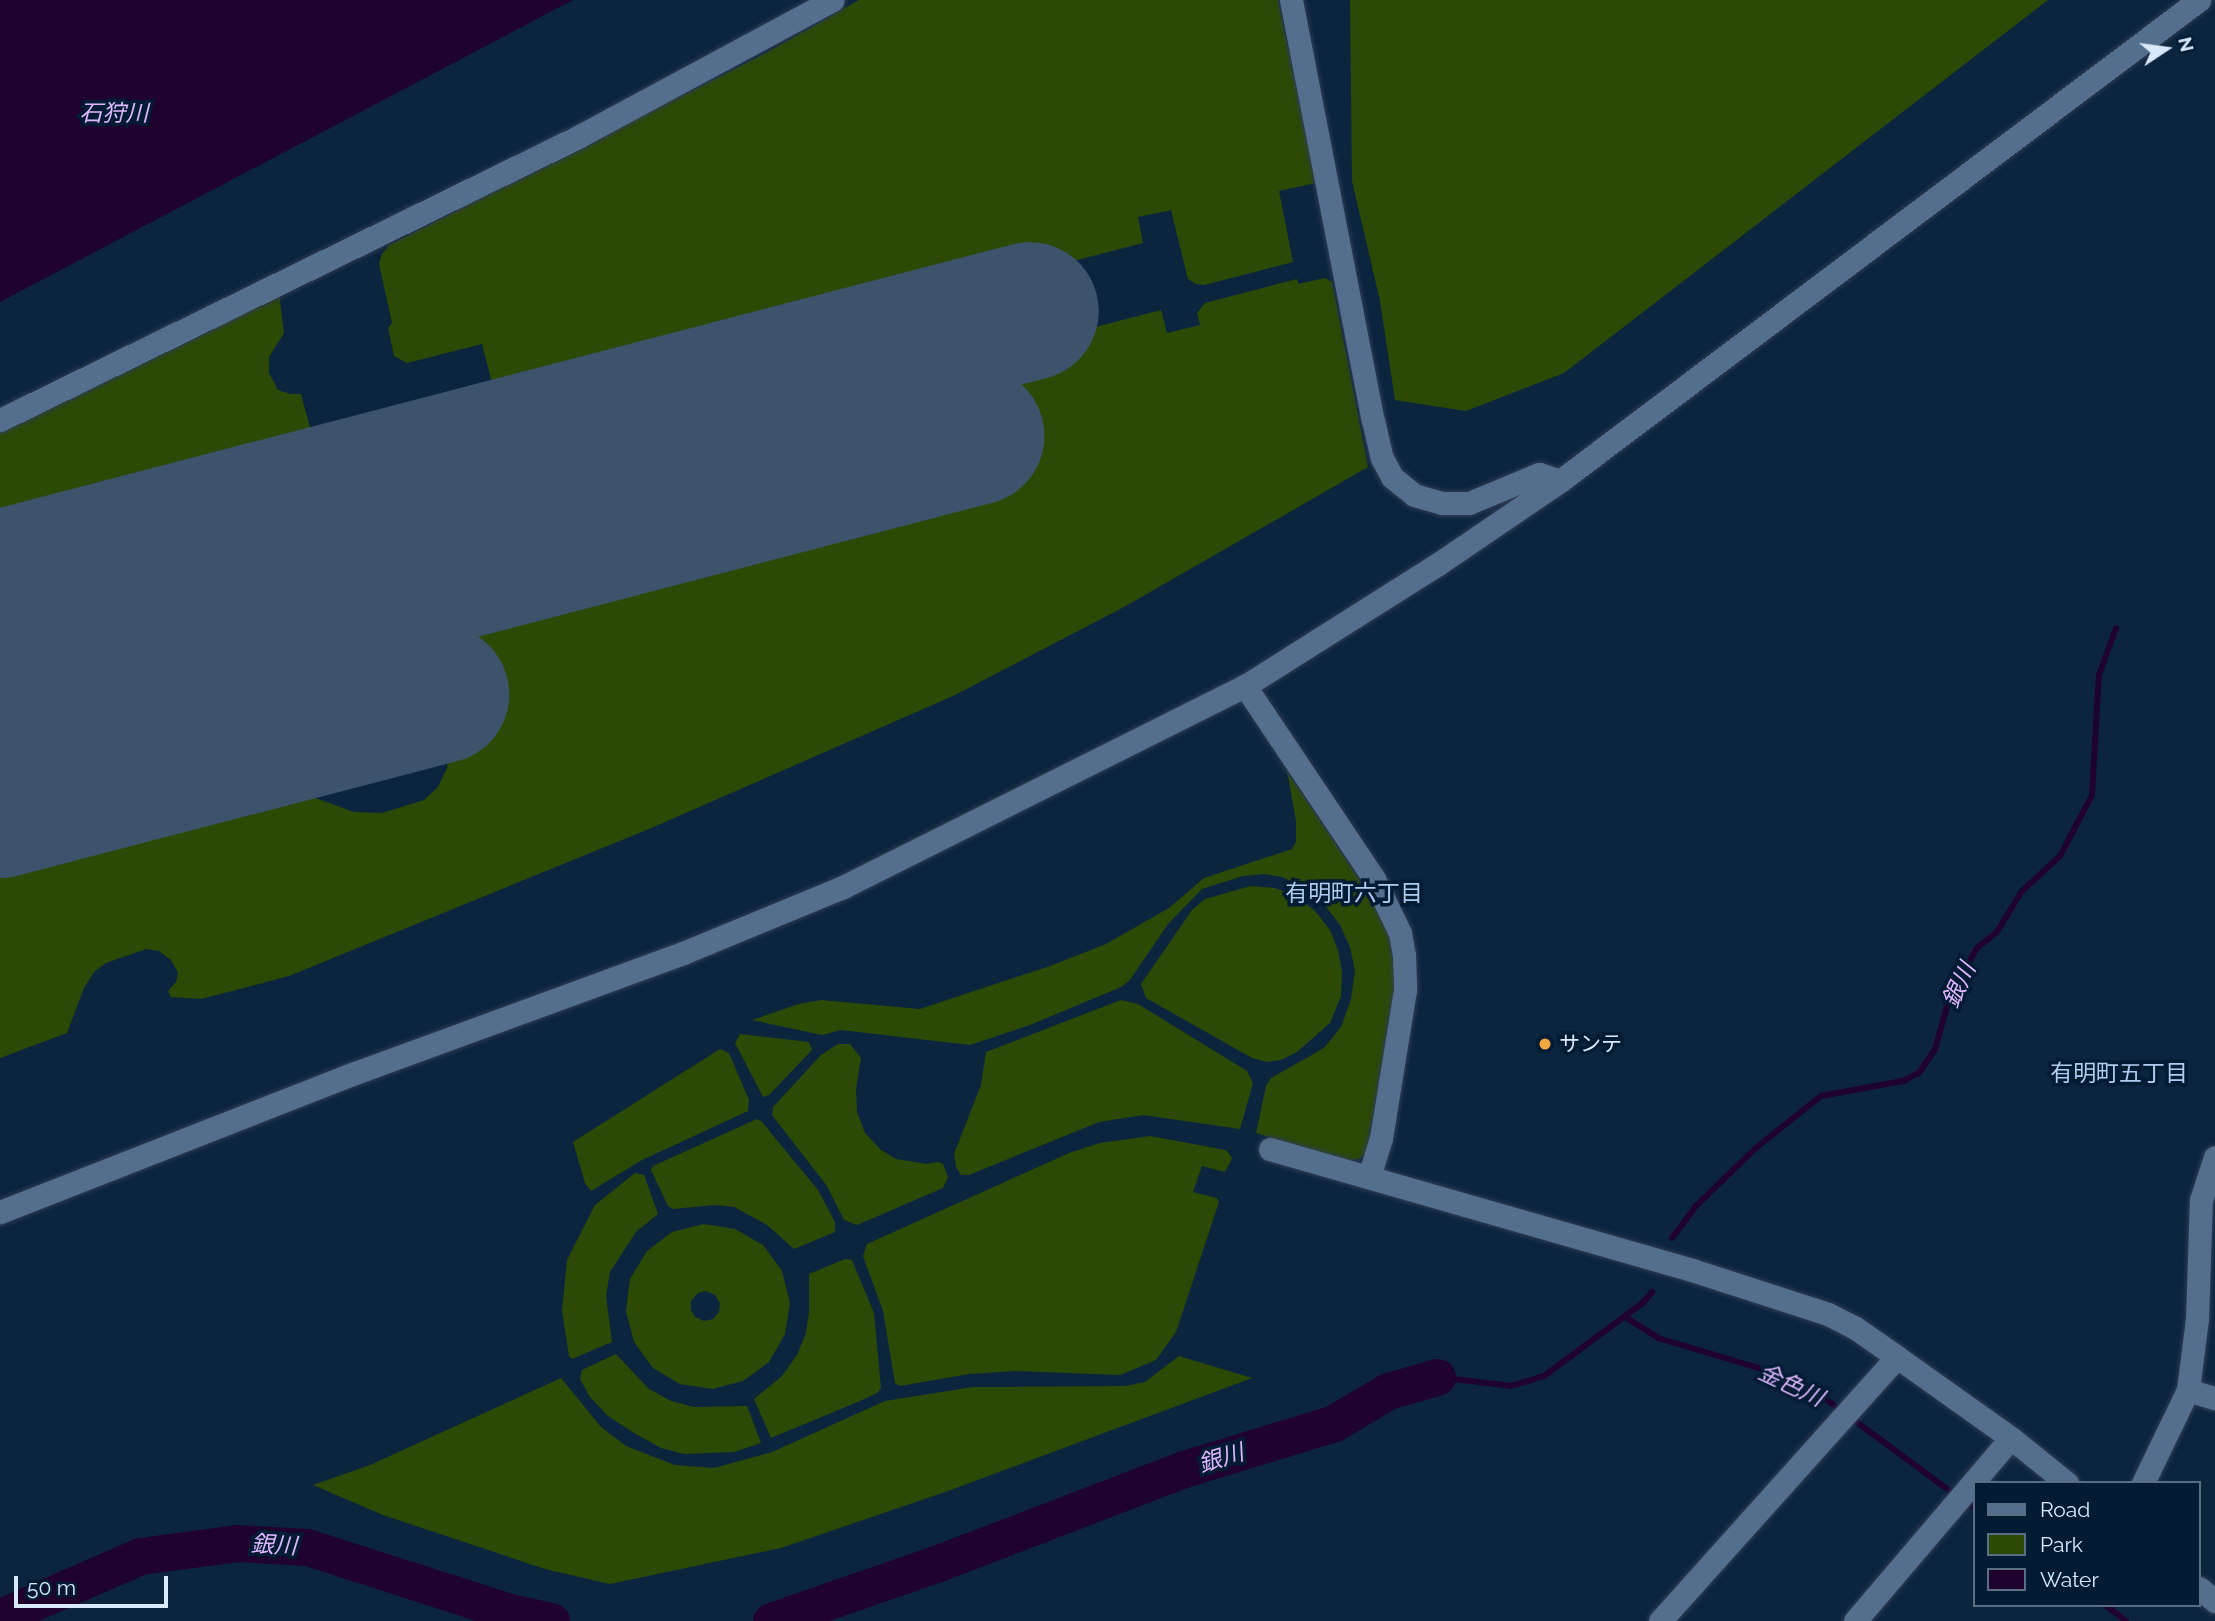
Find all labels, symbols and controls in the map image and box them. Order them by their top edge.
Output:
north arrow [2131,14,2201,84]
text: N [2174,35,2199,54]
water label: 石狩川 [80,99,148,127]
district label: 有明町六丁目 [1285,879,1423,907]
water label: 銀川 [1937,958,1981,1012]
place label: サンテ [1559,1031,1622,1057]
marker: サンテ [1537,1036,1553,1052]
district label: 有明町五丁目 [2050,1059,2188,1087]
water label: 金色川 [1754,1358,1828,1412]
water label: 銀川 [1195,1438,1247,1478]
legend [1974,1481,2201,1607]
text: Road [2040,1497,2090,1522]
water label: 銀川 [250,1530,298,1560]
text: Park [2040,1532,2083,1557]
scale bar [18,1562,172,1606]
text: Water [2040,1567,2099,1592]
text: 50 m [27,1575,76,1600]

